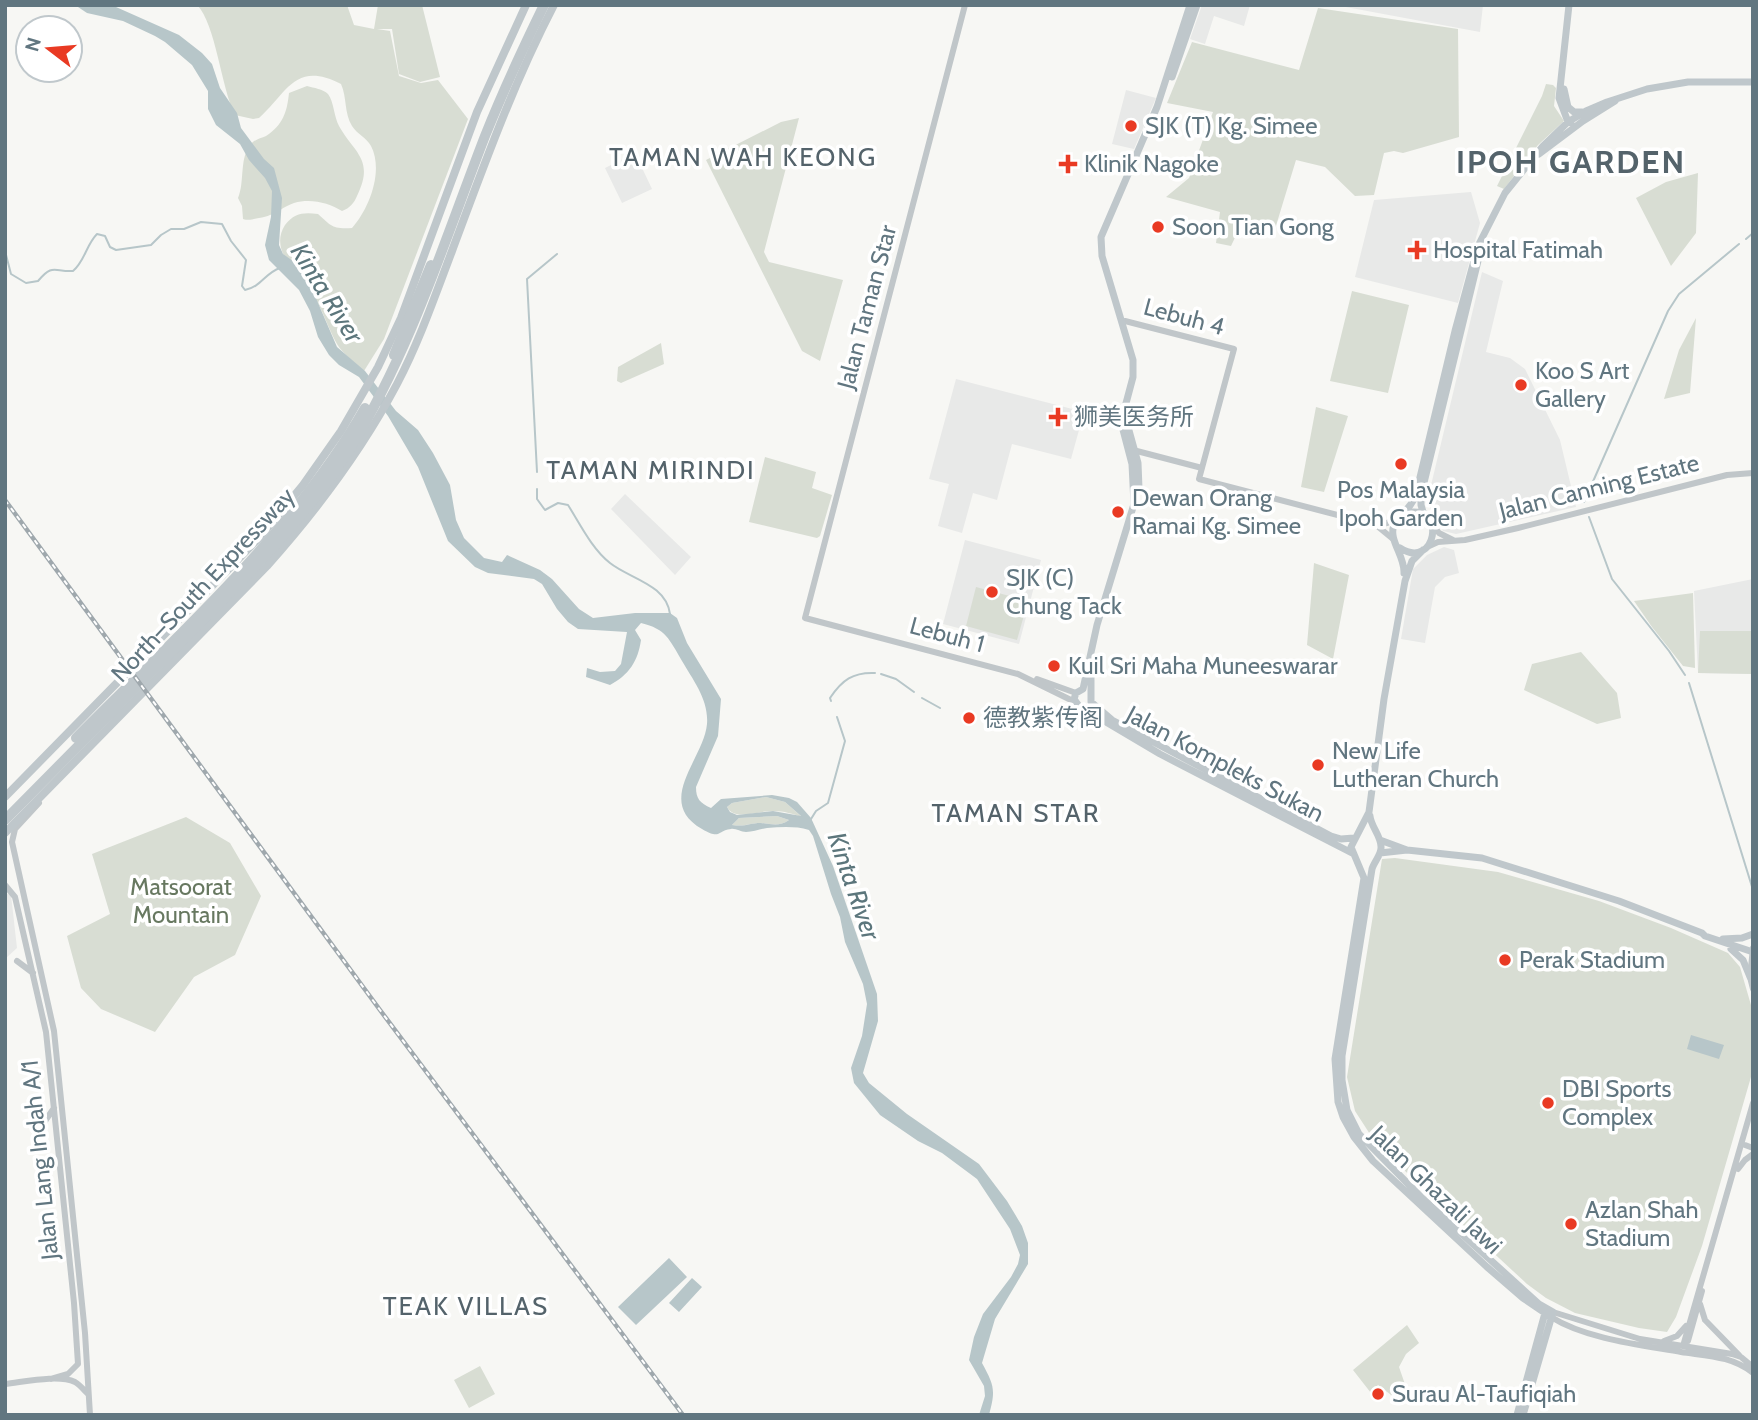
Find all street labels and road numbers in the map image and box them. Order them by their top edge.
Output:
street label: Jalan Taman Star [830,221,902,393]
street label: Lebuh 4 [1141,292,1228,341]
street label: Jalan Canning Estate [1495,448,1702,526]
street label: North–South Expressway [105,481,300,688]
street label: Lebuh 1 [907,611,988,658]
street label: Jalan Kompleks Sukan [1121,699,1329,828]
street label: Jalan Lang Indah A/1 [15,1059,65,1262]
street label: Jalan Ghazali Jawi [1364,1119,1508,1260]

